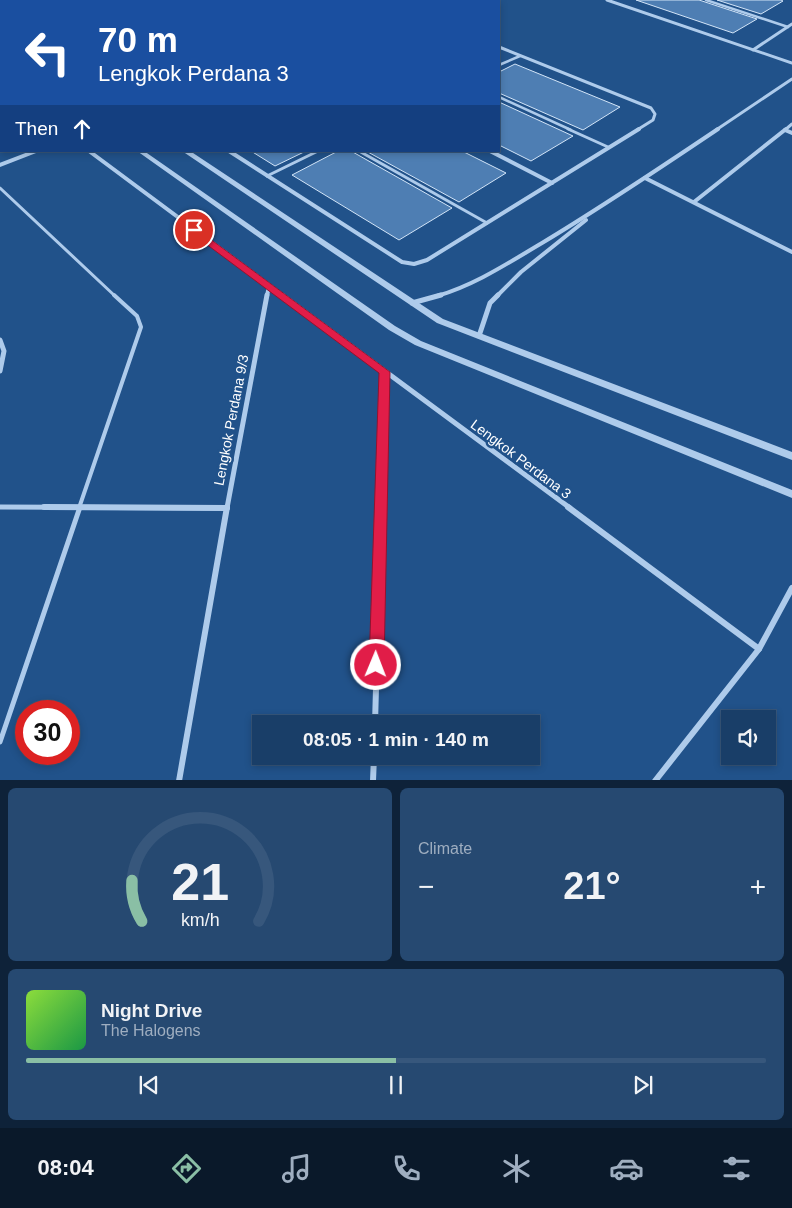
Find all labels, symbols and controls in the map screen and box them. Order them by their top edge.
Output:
icon: left [15,20,80,85]
text: 70 m [98,20,178,59]
text: Lengkok Perdana 3 [98,61,289,86]
icon: ahead [68,115,96,143]
text: Then [15,118,58,139]
pin [173,209,215,251]
icon: arrive [180,216,208,244]
street label: Lengkok Perdana 9/3 [210,353,252,487]
street label: Lengkok Perdana 3 [468,416,574,502]
position arrow [349,638,401,690]
speed limit sign: 30 [15,700,80,765]
map controls [721,710,776,765]
button: sound [721,710,776,765]
text: 08:05 · 1 min · 140 m [303,729,489,750]
text: Climate [418,840,472,857]
text: 21 [171,853,229,911]
text: 21° [563,865,621,907]
text: − [418,871,434,902]
text: + [750,871,766,902]
text: km/h [181,910,219,930]
text: Night Drive [101,1000,202,1021]
text: The Halogens [101,1022,201,1039]
icon: previous [135,1071,163,1099]
icon: pause [382,1071,410,1099]
icon: next [629,1071,657,1099]
icon: directions [169,1151,204,1186]
icon: music [279,1151,314,1186]
icon: phone [389,1151,424,1186]
icon: climate [499,1151,534,1186]
icon: car [609,1151,644,1186]
icon: filters [719,1151,754,1186]
text: 08:04 [38,1155,94,1180]

